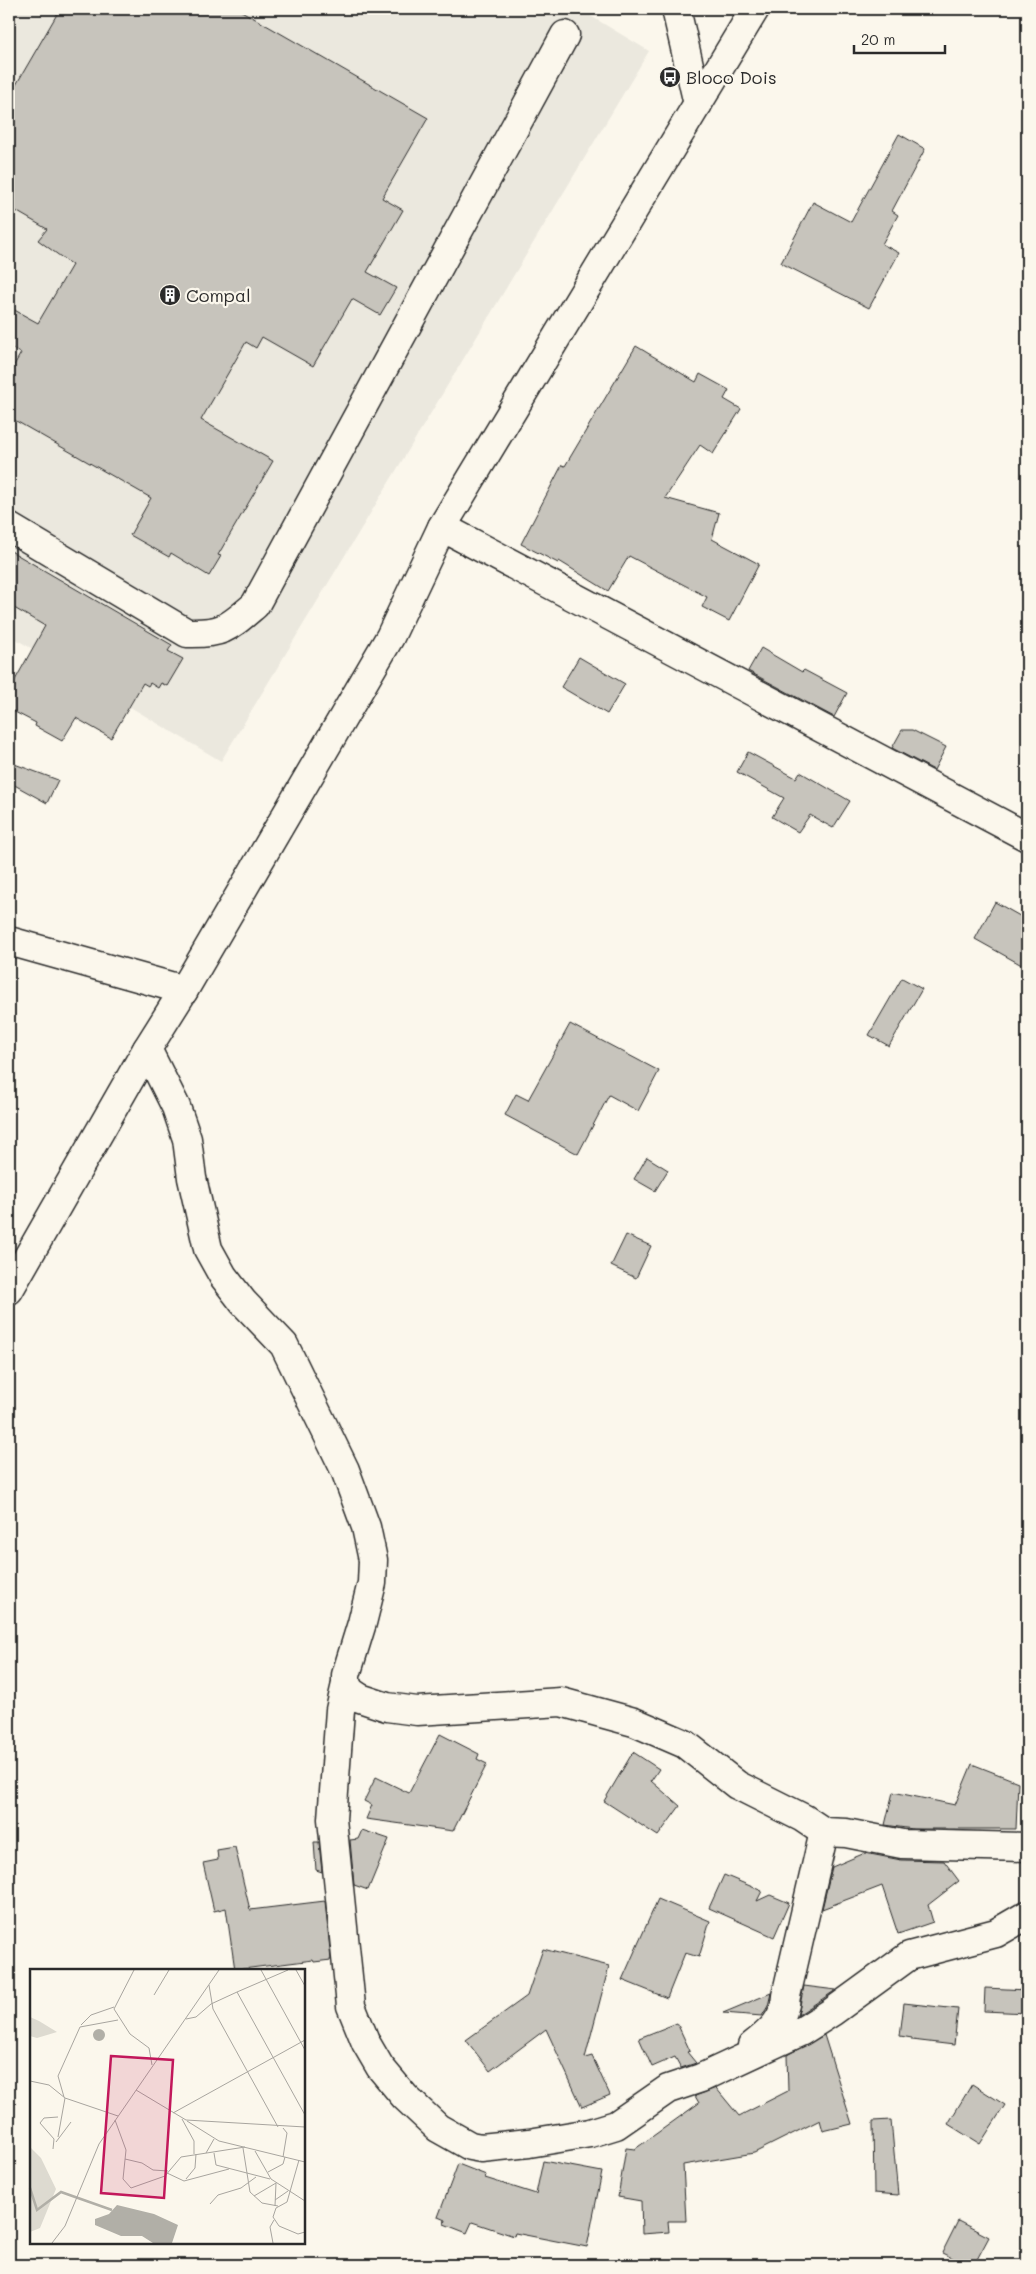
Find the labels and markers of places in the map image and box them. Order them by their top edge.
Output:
bus stop icon: Bloco Dois [658,65,682,89]
place label: Bloco Dois [686,65,777,89]
building icon: Compal [158,283,182,307]
place label: Compal [186,283,251,307]

